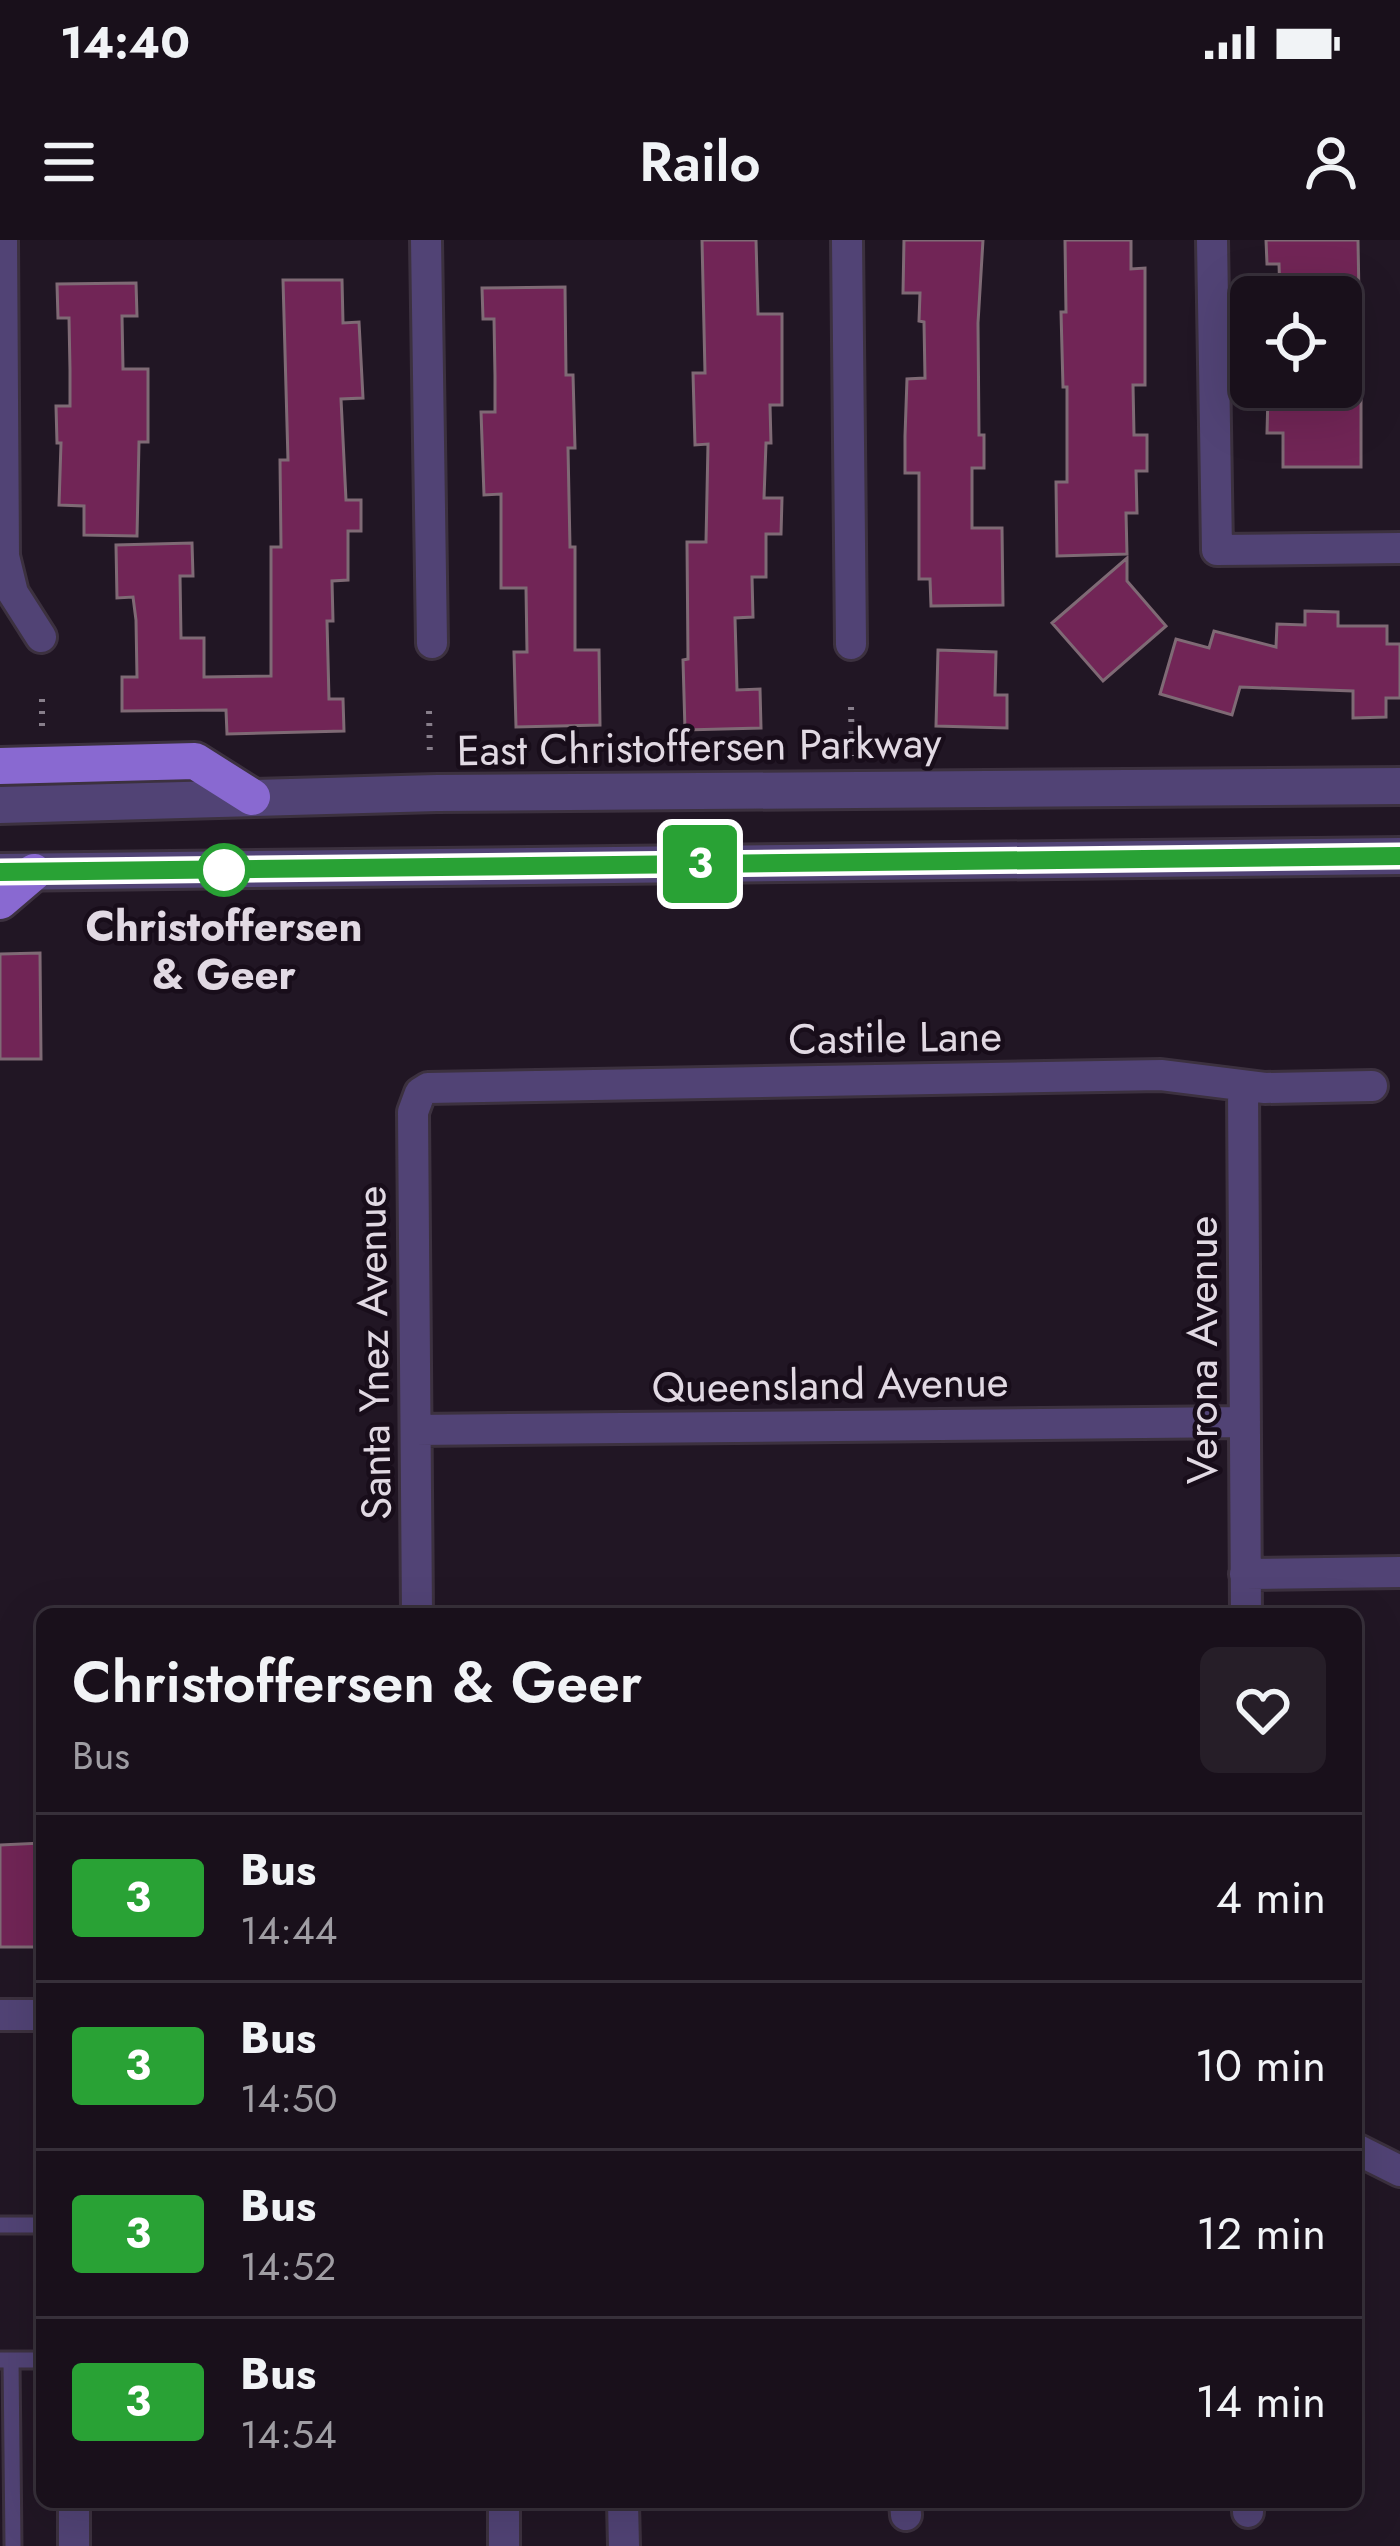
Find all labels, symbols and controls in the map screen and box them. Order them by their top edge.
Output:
text: 14:40 [60,10,190,75]
text: Railo [639,123,761,201]
icon: menu [36,129,102,195]
icon: person [1298,129,1364,195]
map controls [1230,276,1362,408]
button: locate [1230,276,1362,408]
street label: East Christoffersen Parkway [456,712,942,781]
line badge: 3 [661,825,739,903]
text: 3 [687,833,713,894]
marker: Christoffersen & Geer [199,845,249,895]
place label: Christoffersen & Geer [85,896,363,1005]
street label: Castile Lane [788,1005,1002,1070]
street label: Santa Ynez Avenue [340,1185,407,1521]
street label: Verona Avenue [1172,1216,1233,1484]
street label: Queensland Avenue [651,1351,1009,1418]
text: Christoffersen & Geer [72,1641,642,1723]
button: heart [1200,1647,1326,1773]
text: Bus [72,1727,130,1784]
text: Bus [240,1837,316,1902]
text: 4 min [1216,1865,1326,1930]
text: 3 [125,1867,151,1928]
text: 14:44 [240,1902,337,1959]
text: Bus [240,2005,316,2070]
text: 10 min [1195,2033,1326,2098]
text: 3 [125,2035,151,2096]
text: 14:50 [240,2070,337,2127]
text: Bus [240,2173,316,2238]
text: 12 min [1196,2201,1326,2266]
text: 3 [125,2203,151,2264]
text: 14:52 [240,2238,336,2295]
text: Bus [240,2341,316,2406]
text: 14 min [1196,2369,1326,2434]
text: 3 [125,2371,151,2432]
text: 14:54 [240,2406,337,2463]

